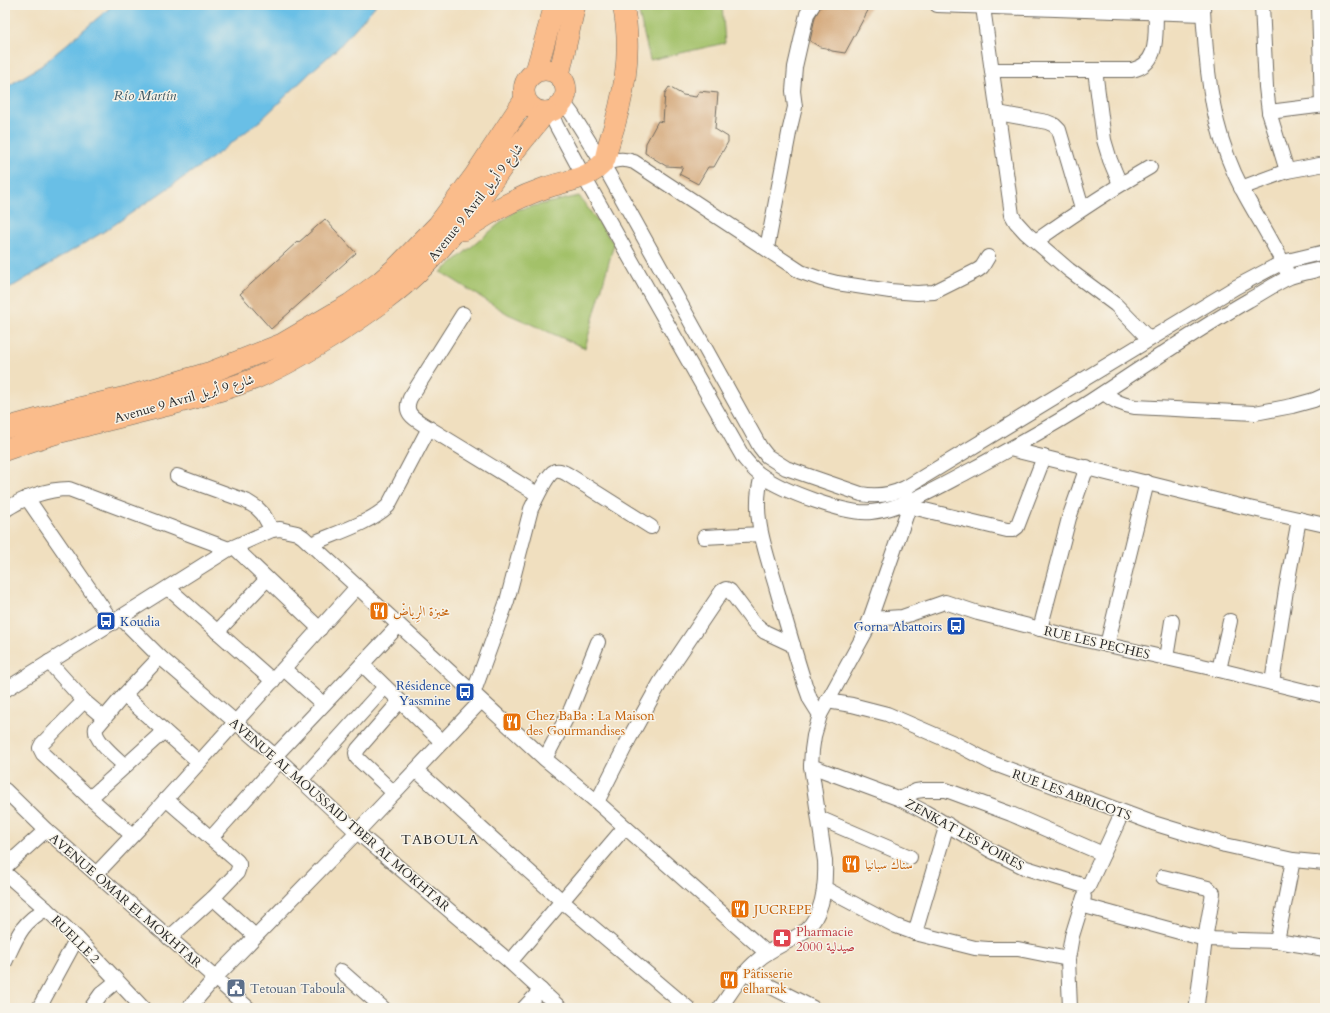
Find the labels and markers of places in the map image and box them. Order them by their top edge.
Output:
restaurant icon: مخبزة الرِياضْ [368,600,390,622]
place label: مخبزة الرِياضْ [393,602,450,623]
bus stop icon: Koudia [95,610,117,632]
place label: Koudia [120,613,160,631]
bus stop icon: Gorna Abattoirs [945,615,967,637]
place label: Gorna Abattoirs [854,618,942,636]
place label: Résidence Yassmine [396,677,451,710]
bus stop icon: Résidence Yassmine [454,681,476,703]
place label: Chez BaBa : La Maison des Gourmandises [526,707,655,740]
restaurant icon: Chez BaBa : La Maison des Gourmandises [501,711,523,733]
restaurant icon: سناك سبانيا [840,853,862,875]
place label: سناك سبانيا [865,856,913,874]
restaurant icon: JUCREPE [729,898,751,920]
place label: JUCREPE [752,901,812,919]
place label: Pharmacie 2000 صيدلية [796,923,855,956]
pharmacy icon: Pharmacie 2000 صيدلية [771,927,793,949]
place label: Pâtisserie elharrak [743,965,793,998]
restaurant icon: Pâtisserie elharrak [718,969,740,991]
public building icon: Tetouan Taboula [225,977,247,999]
place label: Tetouan Taboula [250,980,346,998]

